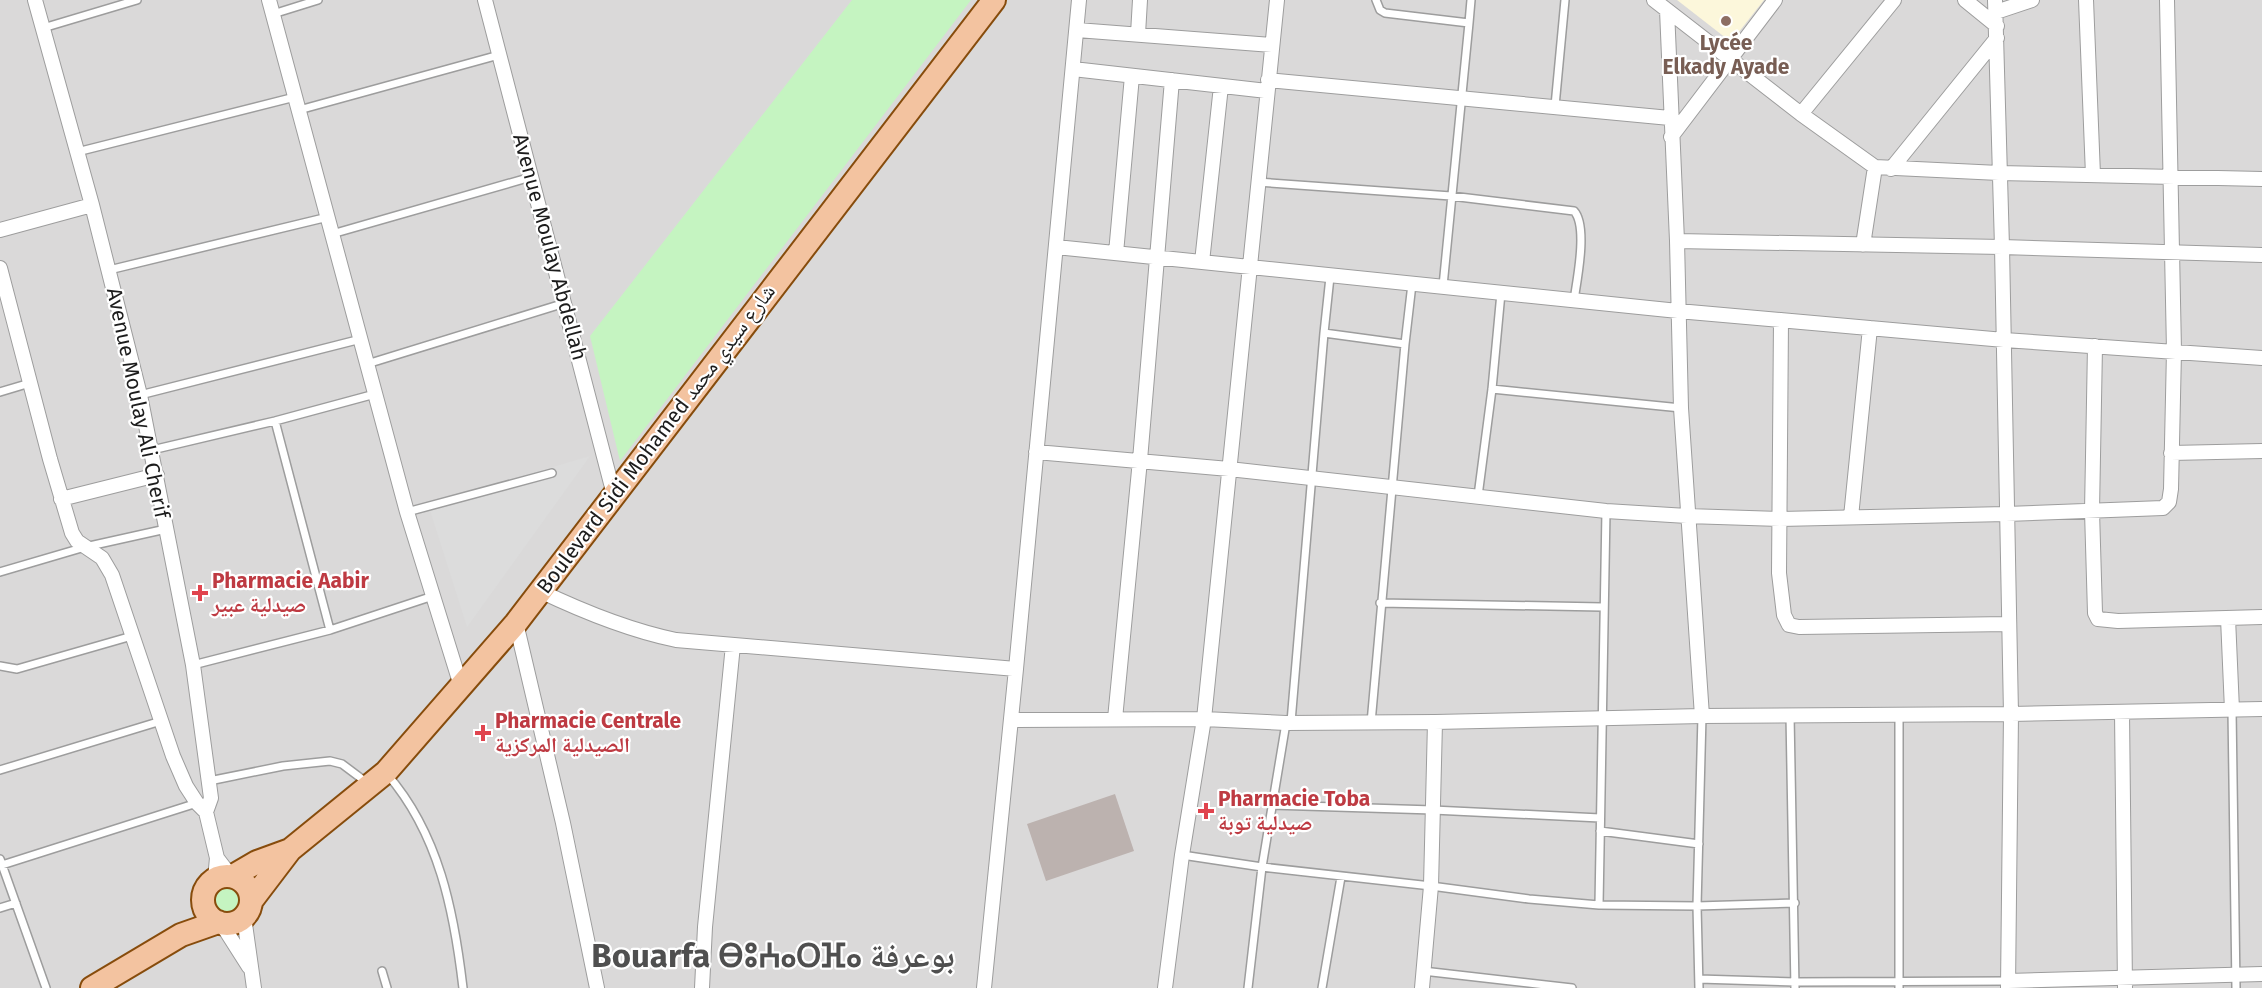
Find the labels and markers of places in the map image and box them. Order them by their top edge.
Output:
marker: Lycée Elkady Ayade [1719,14,1733,28]
place label: Lycée Elkady Ayade [1663,30,1790,80]
place label: Pharmacie Aabir صيدلية عبير [211,568,369,618]
marker: Pharmacie Aabir صيدلية عبير [193,586,207,600]
place label: Pharmacie Centrale الصيدلية المركزية [495,708,682,758]
marker: Pharmacie Centrale الصيدلية المركزية [476,726,490,740]
place label: Pharmacie Toba صيدلية توبة [1218,786,1370,836]
marker: Pharmacie Toba صيدلية توبة [1199,804,1213,818]

